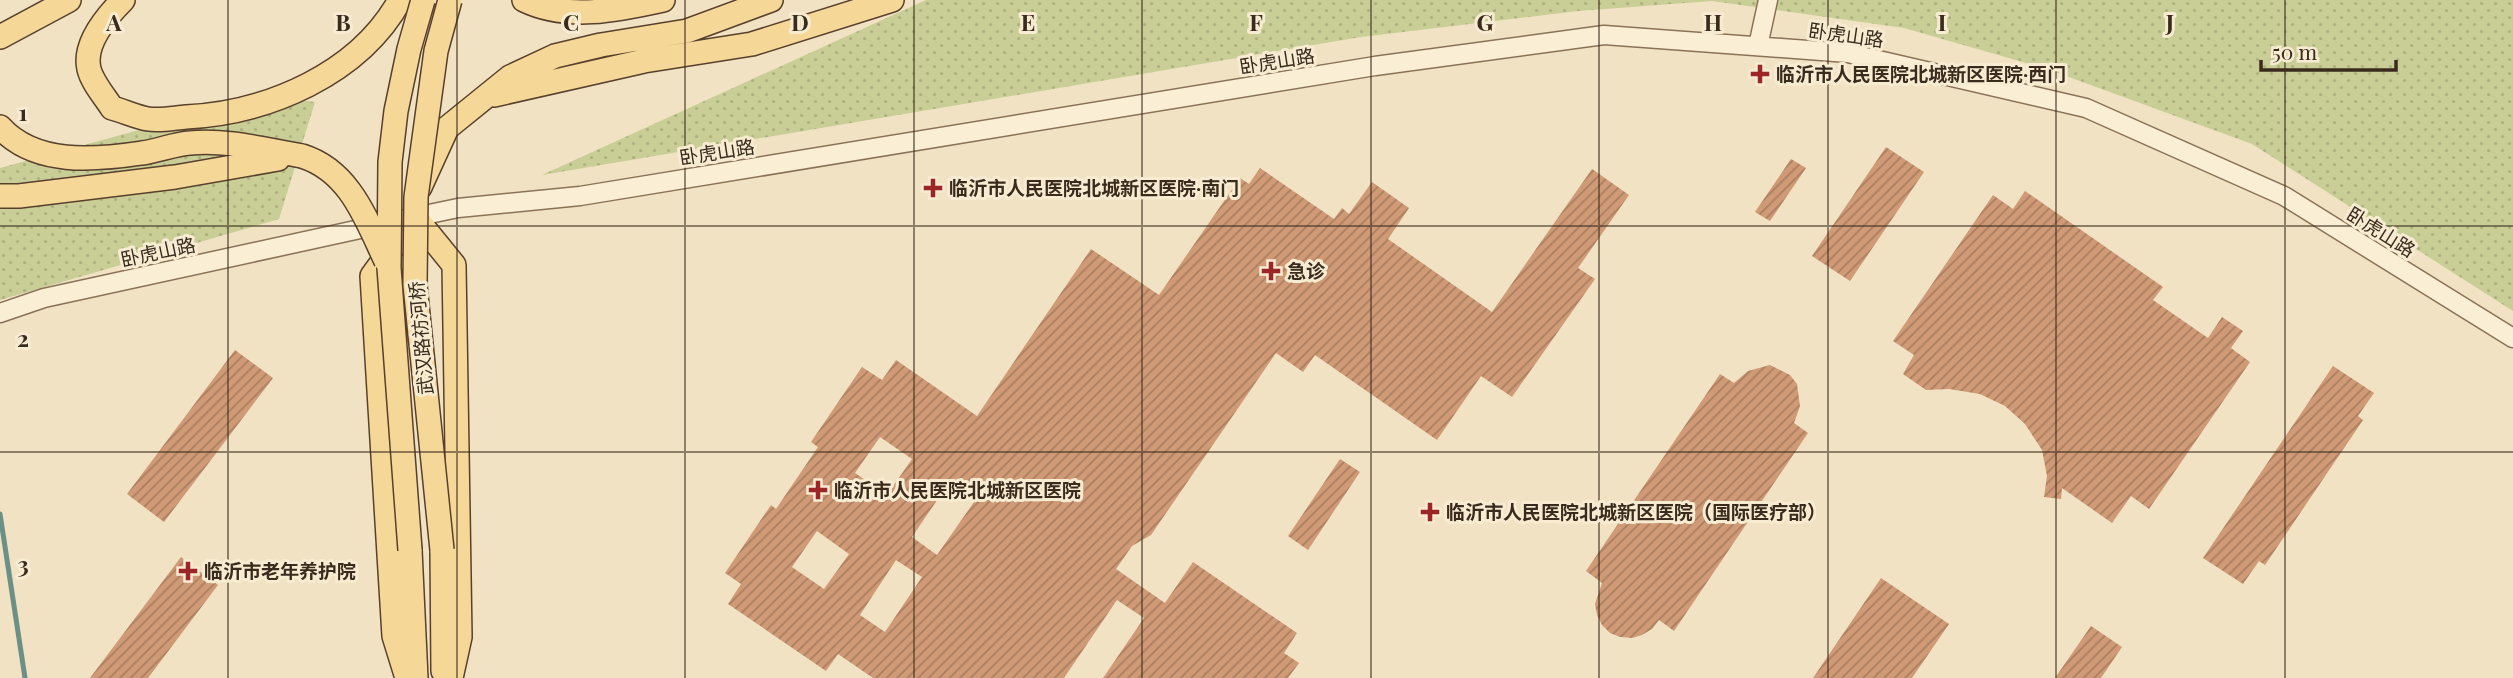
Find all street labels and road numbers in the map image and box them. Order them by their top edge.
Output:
street label: 卧虎山路 [1807,16,1886,52]
street label: 卧虎山路 [1237,41,1316,79]
street label: 卧虎山路 [677,132,756,170]
street label: 卧虎山路 [2342,200,2421,262]
street label: 卧虎山路 [118,230,198,272]
street label: 武汉路祊河桥 [402,280,438,396]

